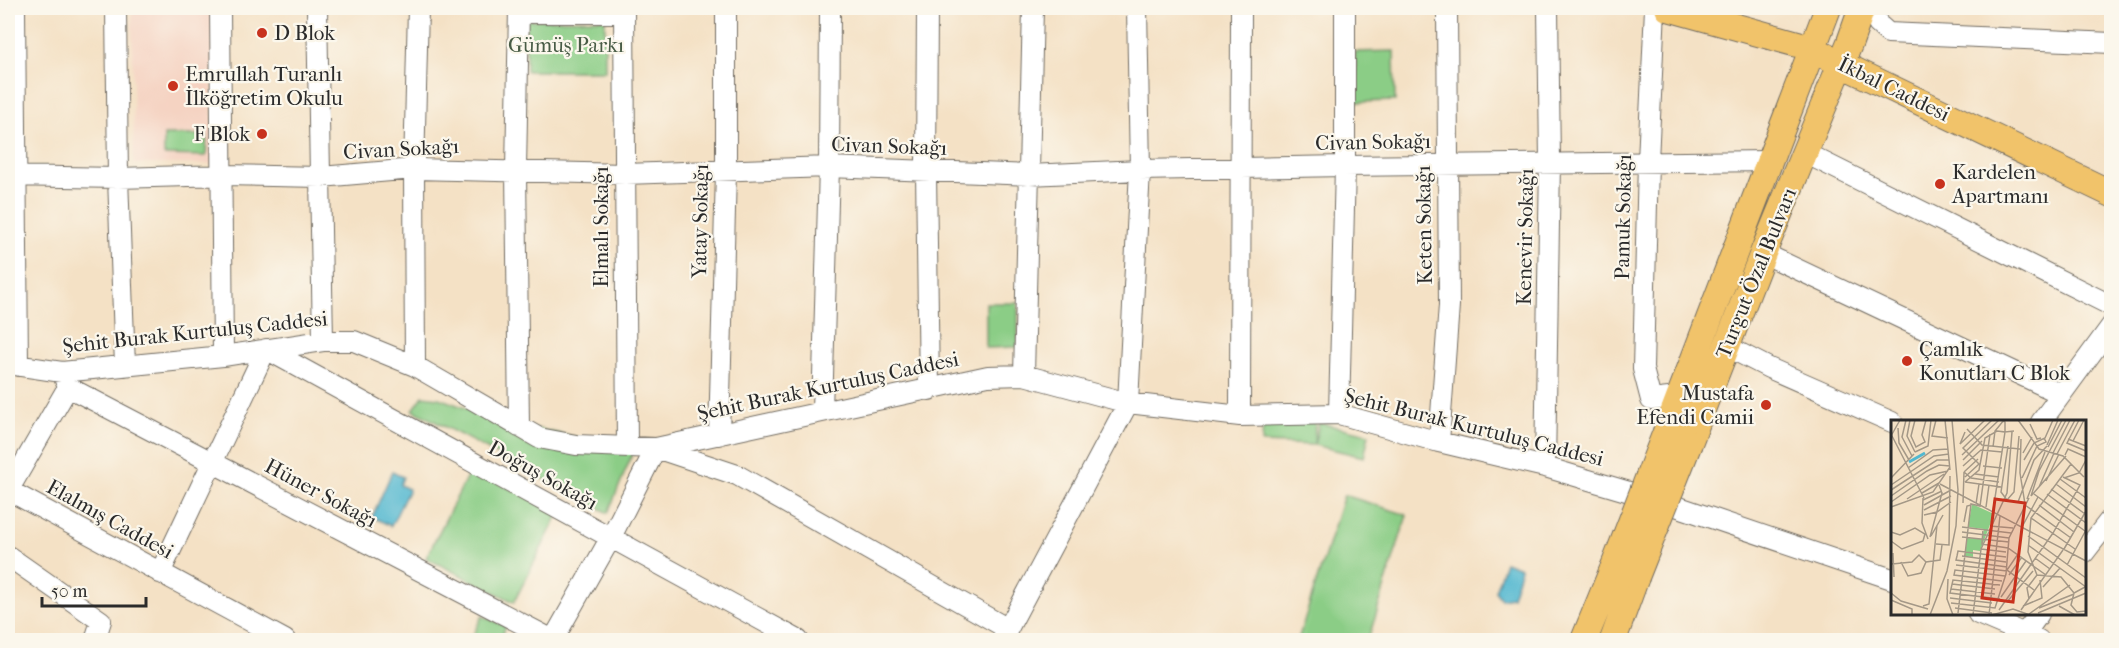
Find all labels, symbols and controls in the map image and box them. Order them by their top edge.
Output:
place label: D Blok [274,21,335,45]
marker: D Blok [255,26,269,40]
park label: Gümüş Parkı [508,33,624,57]
street label: İkbal Caddesi [1834,52,1954,126]
place label: Emrullah Turanlı İlköğretim Okulu [185,62,343,110]
marker: Emrullah Turanlı İlköğretim Okulu [166,79,180,93]
place label: F Blok [194,122,250,146]
marker: F Blok [255,127,269,141]
street label: Civan Sokağı [1315,129,1431,155]
street label: Civan Sokağı [831,132,947,160]
street label: Civan Sokağı [343,134,459,164]
street label: Pamuk Sokağı [1610,154,1636,280]
place label: Kardelen Apartmanı [1951,160,2049,208]
street label: Yatay Sokağı [687,164,713,279]
street label: Keten Sokağı [1411,165,1437,285]
street label: Elmalı Sokağı [589,166,613,288]
street label: Kenevir Sokağı [1512,168,1538,306]
marker: Kardelen Apartmanı [1933,177,1947,191]
street label: Turgut Özal Bulvarı [1711,184,1801,362]
street label: Şehit Burak Kurtuluş Caddesi [61,306,329,358]
place label: Çamlık Konutları C Blok [1919,337,2070,385]
street label: Şehit Burak Kurtuluş Caddesi [695,347,961,425]
marker: Çamlık Konutları C Blok [1900,354,1914,368]
place label: Mustafa Efendi Camii [1636,381,1754,429]
street label: Şehit Burak Kurtuluş Caddesi [1342,383,1606,471]
marker: Mustafa Efendi Camii [1759,398,1773,412]
inset map [1891,420,2086,615]
street label: Doğuş Sokağı [484,435,602,515]
street label: Hüner Sokağı [261,453,381,533]
street label: Elalmış Caddesi [42,474,178,564]
scale bar [42,570,146,608]
text: 50 m [51,581,88,602]

